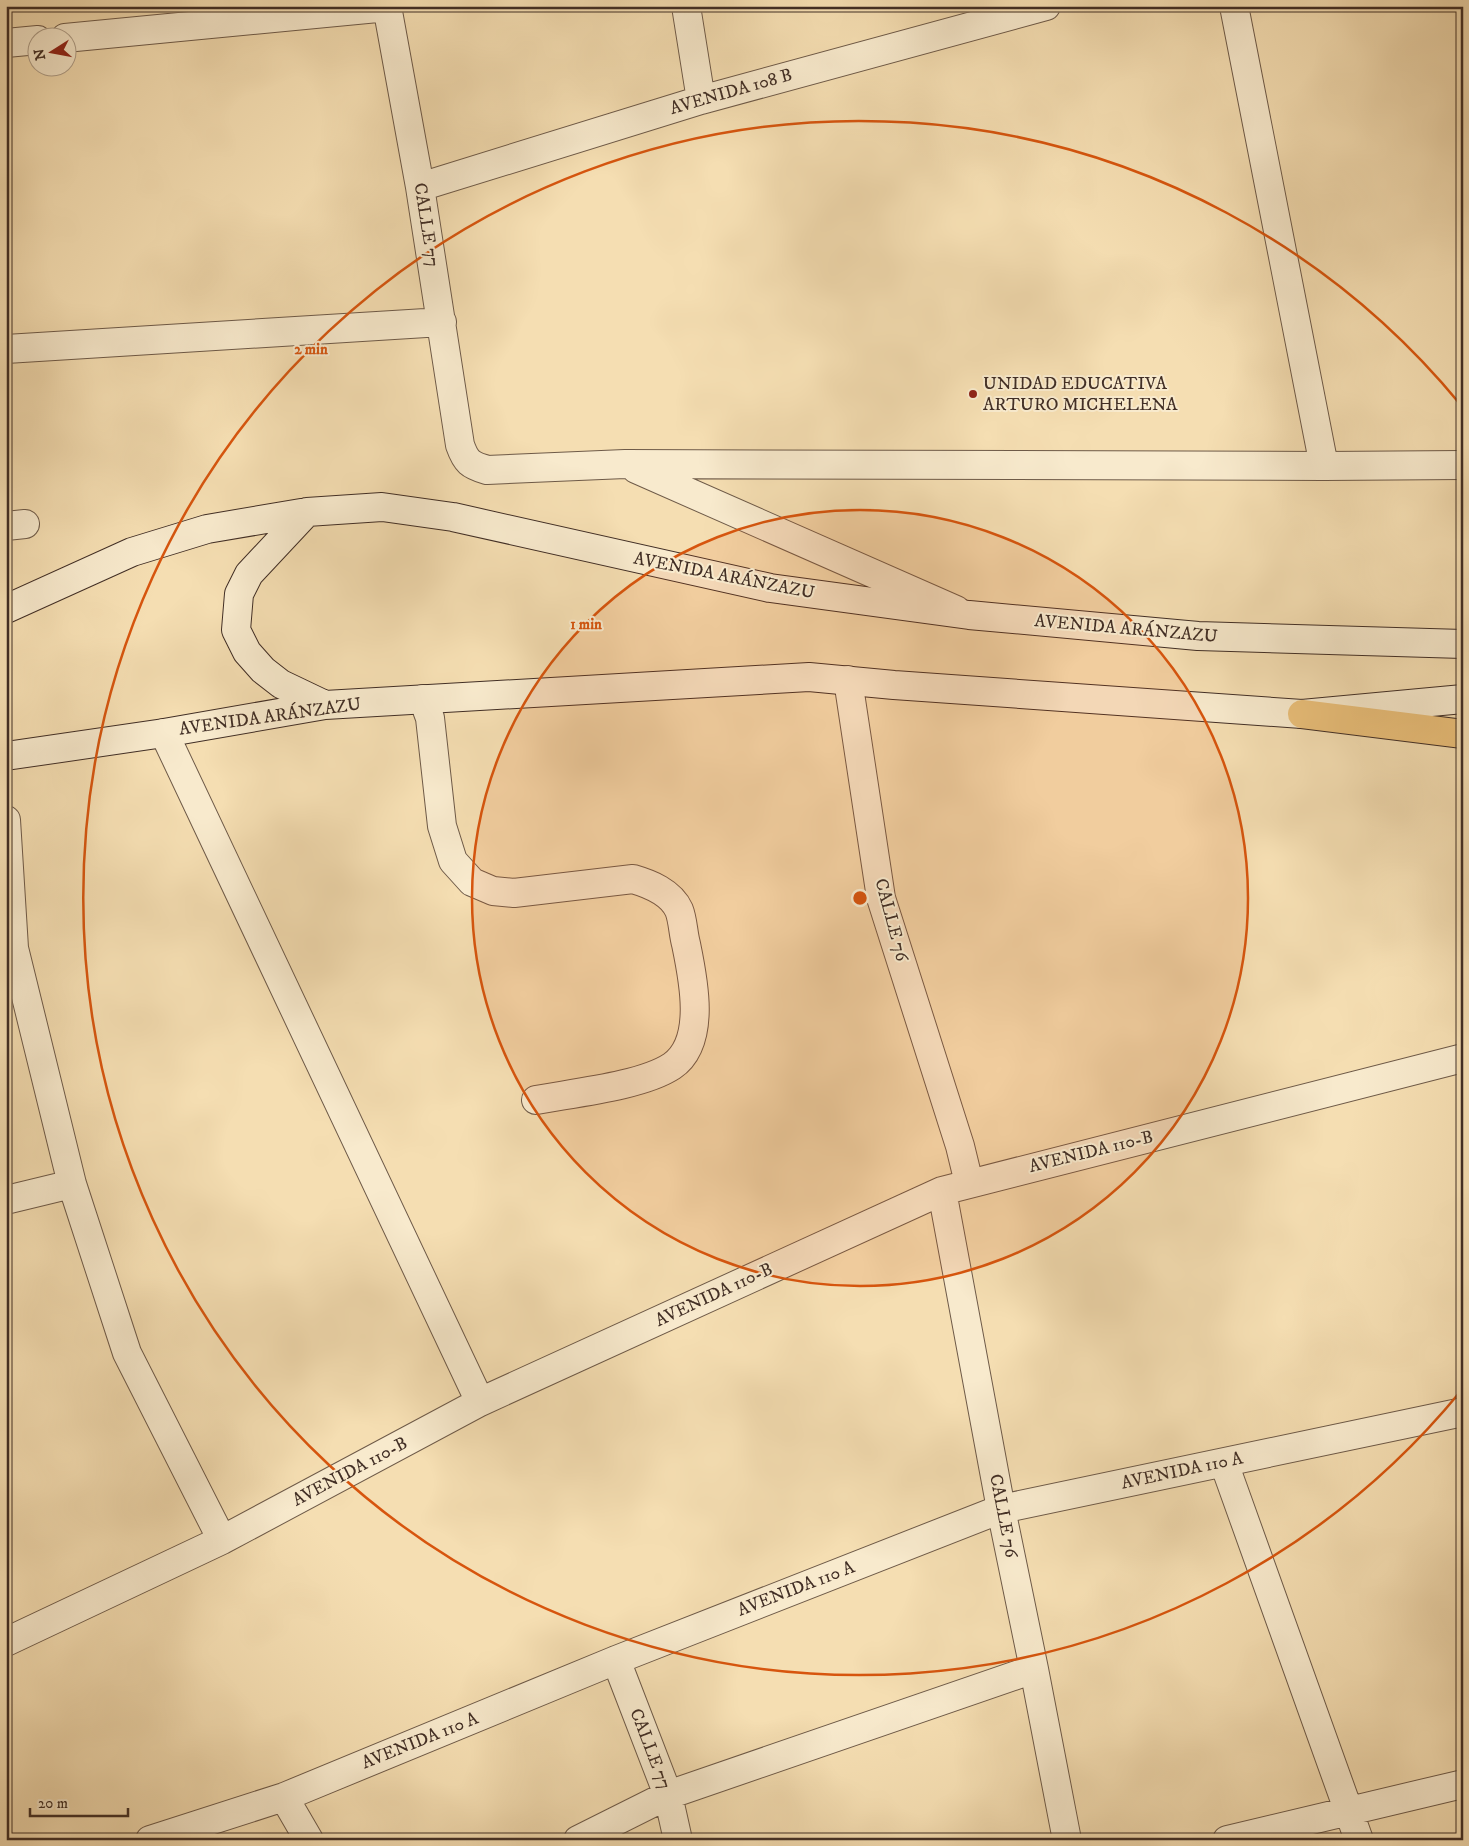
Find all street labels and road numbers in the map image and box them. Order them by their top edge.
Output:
street label: AVENIDA 108 B [667,64,795,120]
street label: CALLE 77 [408,181,444,269]
street label: AVENIDA ARÁNZAZU [632,547,817,604]
street label: AVENIDA ARÁNZAZU [1033,609,1219,648]
street label: AVENIDA ARÁNZAZU [177,692,363,741]
street label: CALLE 76 [869,876,913,964]
street label: AVENIDA 110-B [1027,1126,1155,1178]
street label: AVENIDA 110-B [652,1258,776,1332]
street label: AVENIDA 110-B [289,1432,411,1512]
street label: AVENIDA 110 A [1119,1447,1245,1495]
street label: CALLE 76 [984,1472,1022,1560]
street label: AVENIDA 110 A [734,1556,858,1621]
street label: CALLE 77 [625,1705,675,1793]
street label: AVENIDA 110 A [358,1707,482,1774]

